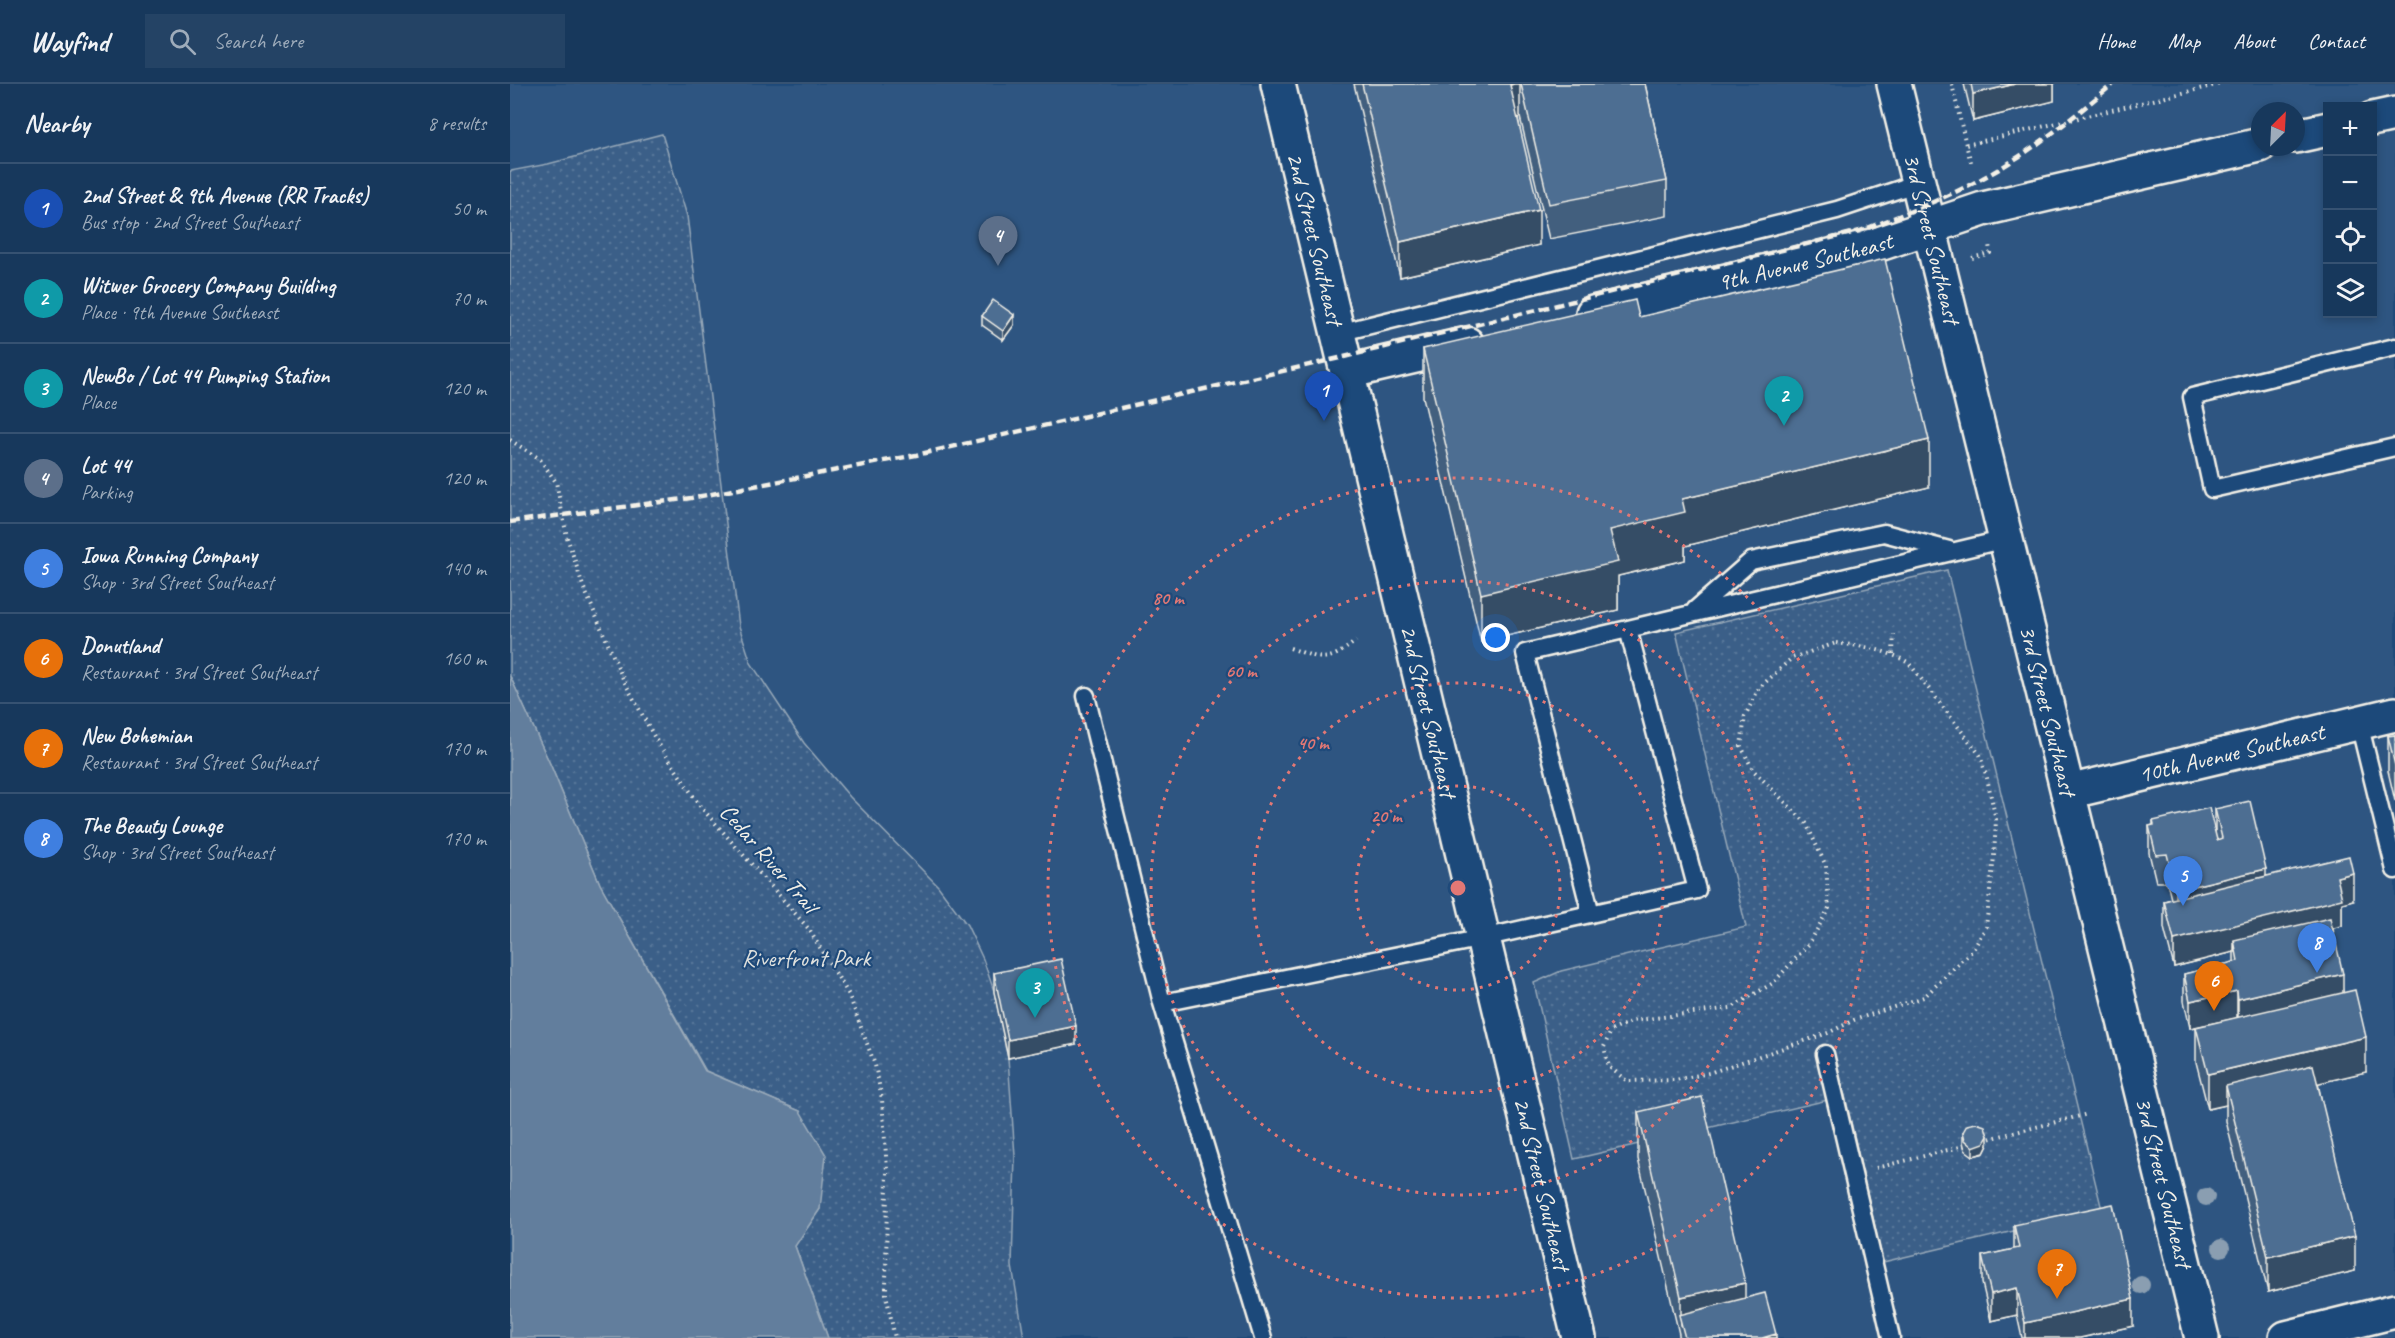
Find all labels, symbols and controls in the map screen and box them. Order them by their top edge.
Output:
search box [145,14,565,68]
text: Wayfind [30,24,109,59]
icon: search [166,25,199,58]
text: Search here [214,27,303,55]
text: Home [2097,28,2135,54]
text: Map [2168,28,2200,54]
text: About [2233,28,2275,54]
text: Contact [2308,28,2365,54]
north arrow [2251,102,2305,156]
map controls [2323,102,2377,318]
button: + [2323,102,2377,156]
text: Nearby [24,107,89,140]
text: 8 results [427,111,486,136]
street label: 2nd Street Southeast [1280,149,1351,331]
street label: 3rd Street Southeast [1897,150,1968,330]
button: − [2323,156,2377,210]
text: 2nd Street & 9th Avenue (RR Tracks) [81,182,369,210]
text: 1 [39,196,48,221]
text: 50 m [452,196,486,221]
text: Bus stop · 2nd Street Southeast [81,210,299,235]
button: locate [2323,210,2377,264]
pin: 4 [978,216,1018,266]
street label: 9th Avenue Southeast [1715,225,1898,298]
button: layers [2323,264,2377,318]
text: Witwer Grocery Company Building [81,272,335,300]
text: 2 [39,286,48,311]
text: 70 m [452,286,486,311]
text: Place · 9th Avenue Southeast [81,300,278,325]
text: NewBo / Lot 44 Pumping Station [81,362,329,390]
pin: 1 [1304,372,1344,421]
text: 3 [39,376,48,401]
text: 120 m [443,376,486,401]
pin: 2 [1764,376,1804,426]
text: Place [81,390,116,415]
text: Lot 44 [81,452,131,480]
text: 4 [39,466,48,491]
text: 120 m [443,466,486,491]
text: Parking [81,480,133,505]
text: Iowa Running Company [81,542,257,570]
text: 5 [39,556,48,581]
text: 140 m [443,556,486,581]
text: Shop · 3rd Street Southeast [81,570,274,595]
text: 80 m [1153,587,1185,609]
street label: 2nd Street Southeast [1393,622,1464,803]
street label: 3rd Street Southeast [2012,622,2084,802]
your location [1481,623,1510,652]
text: Donutland [81,632,160,660]
text: 6 [39,646,48,671]
text: 160 m [443,646,486,671]
text: Restaurant · 3rd Street Southeast [81,660,317,685]
text: 60 m [1225,660,1258,682]
street label: 10th Avenue Southeast [2136,716,2329,790]
text: New Bohemian [81,722,192,750]
text: 40 m [1298,732,1330,754]
text: 7 [39,736,48,761]
text: 170 m [443,736,486,761]
text: Restaurant · 3rd Street Southeast [81,750,317,775]
street label: Cedar River Trail [713,797,827,922]
text: 20 m [1371,805,1403,827]
text: The Beauty Lounge [81,812,222,840]
text: 8 [39,826,48,851]
text: 170 m [443,826,486,851]
text: Shop · 3rd Street Southeast [81,840,274,865]
pin: 5 [2164,856,2202,906]
centre of rings [1448,878,1468,898]
pin: 8 [2298,924,2336,973]
park label: Riverfront Park [742,943,873,973]
pin: 6 [2194,962,2234,1011]
pin: 3 [1016,968,1054,1018]
street label: 2nd Street Southeast [1507,1094,1578,1276]
street label: 3rd Street Southeast [2128,1094,2200,1274]
pin: 7 [2038,1250,2076,1299]

